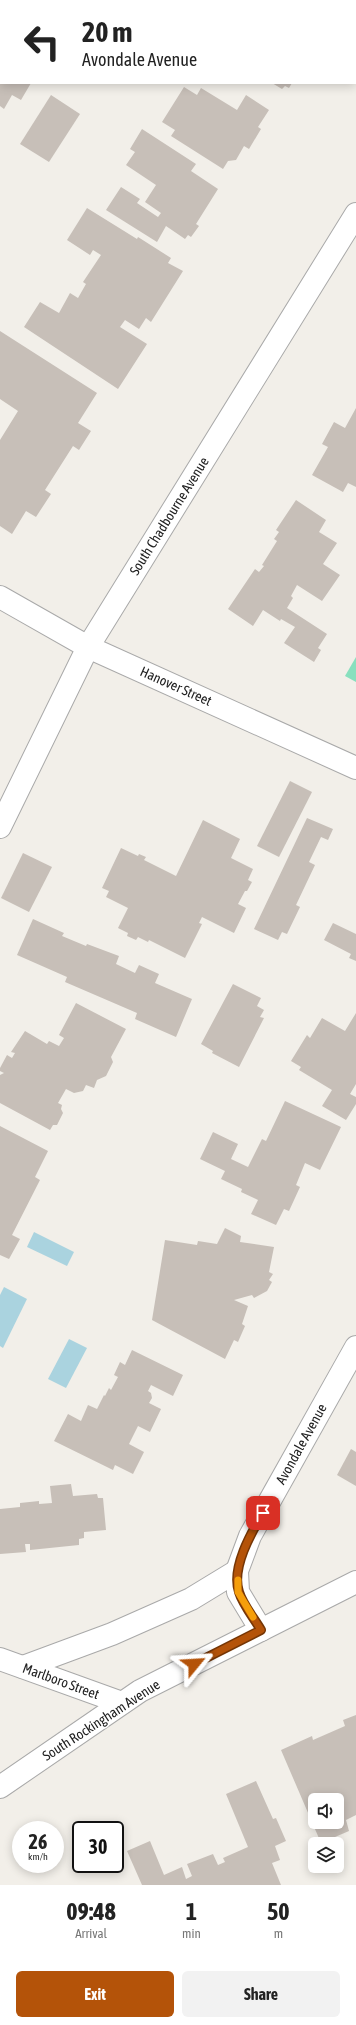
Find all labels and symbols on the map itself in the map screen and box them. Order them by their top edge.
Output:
street label: South Chadbourne Avenue [126,454,212,578]
street label: Hanover Street [138,663,214,709]
street label: Avondale Avenue [272,1401,330,1487]
pin [246,1496,280,1530]
position arrow [173,1643,215,1685]
street label: Marlboro Street [21,1660,101,1702]
street label: South Rockingham Avenue [39,1676,163,1764]
speed limit sign: 30 [72,1821,124,1873]

